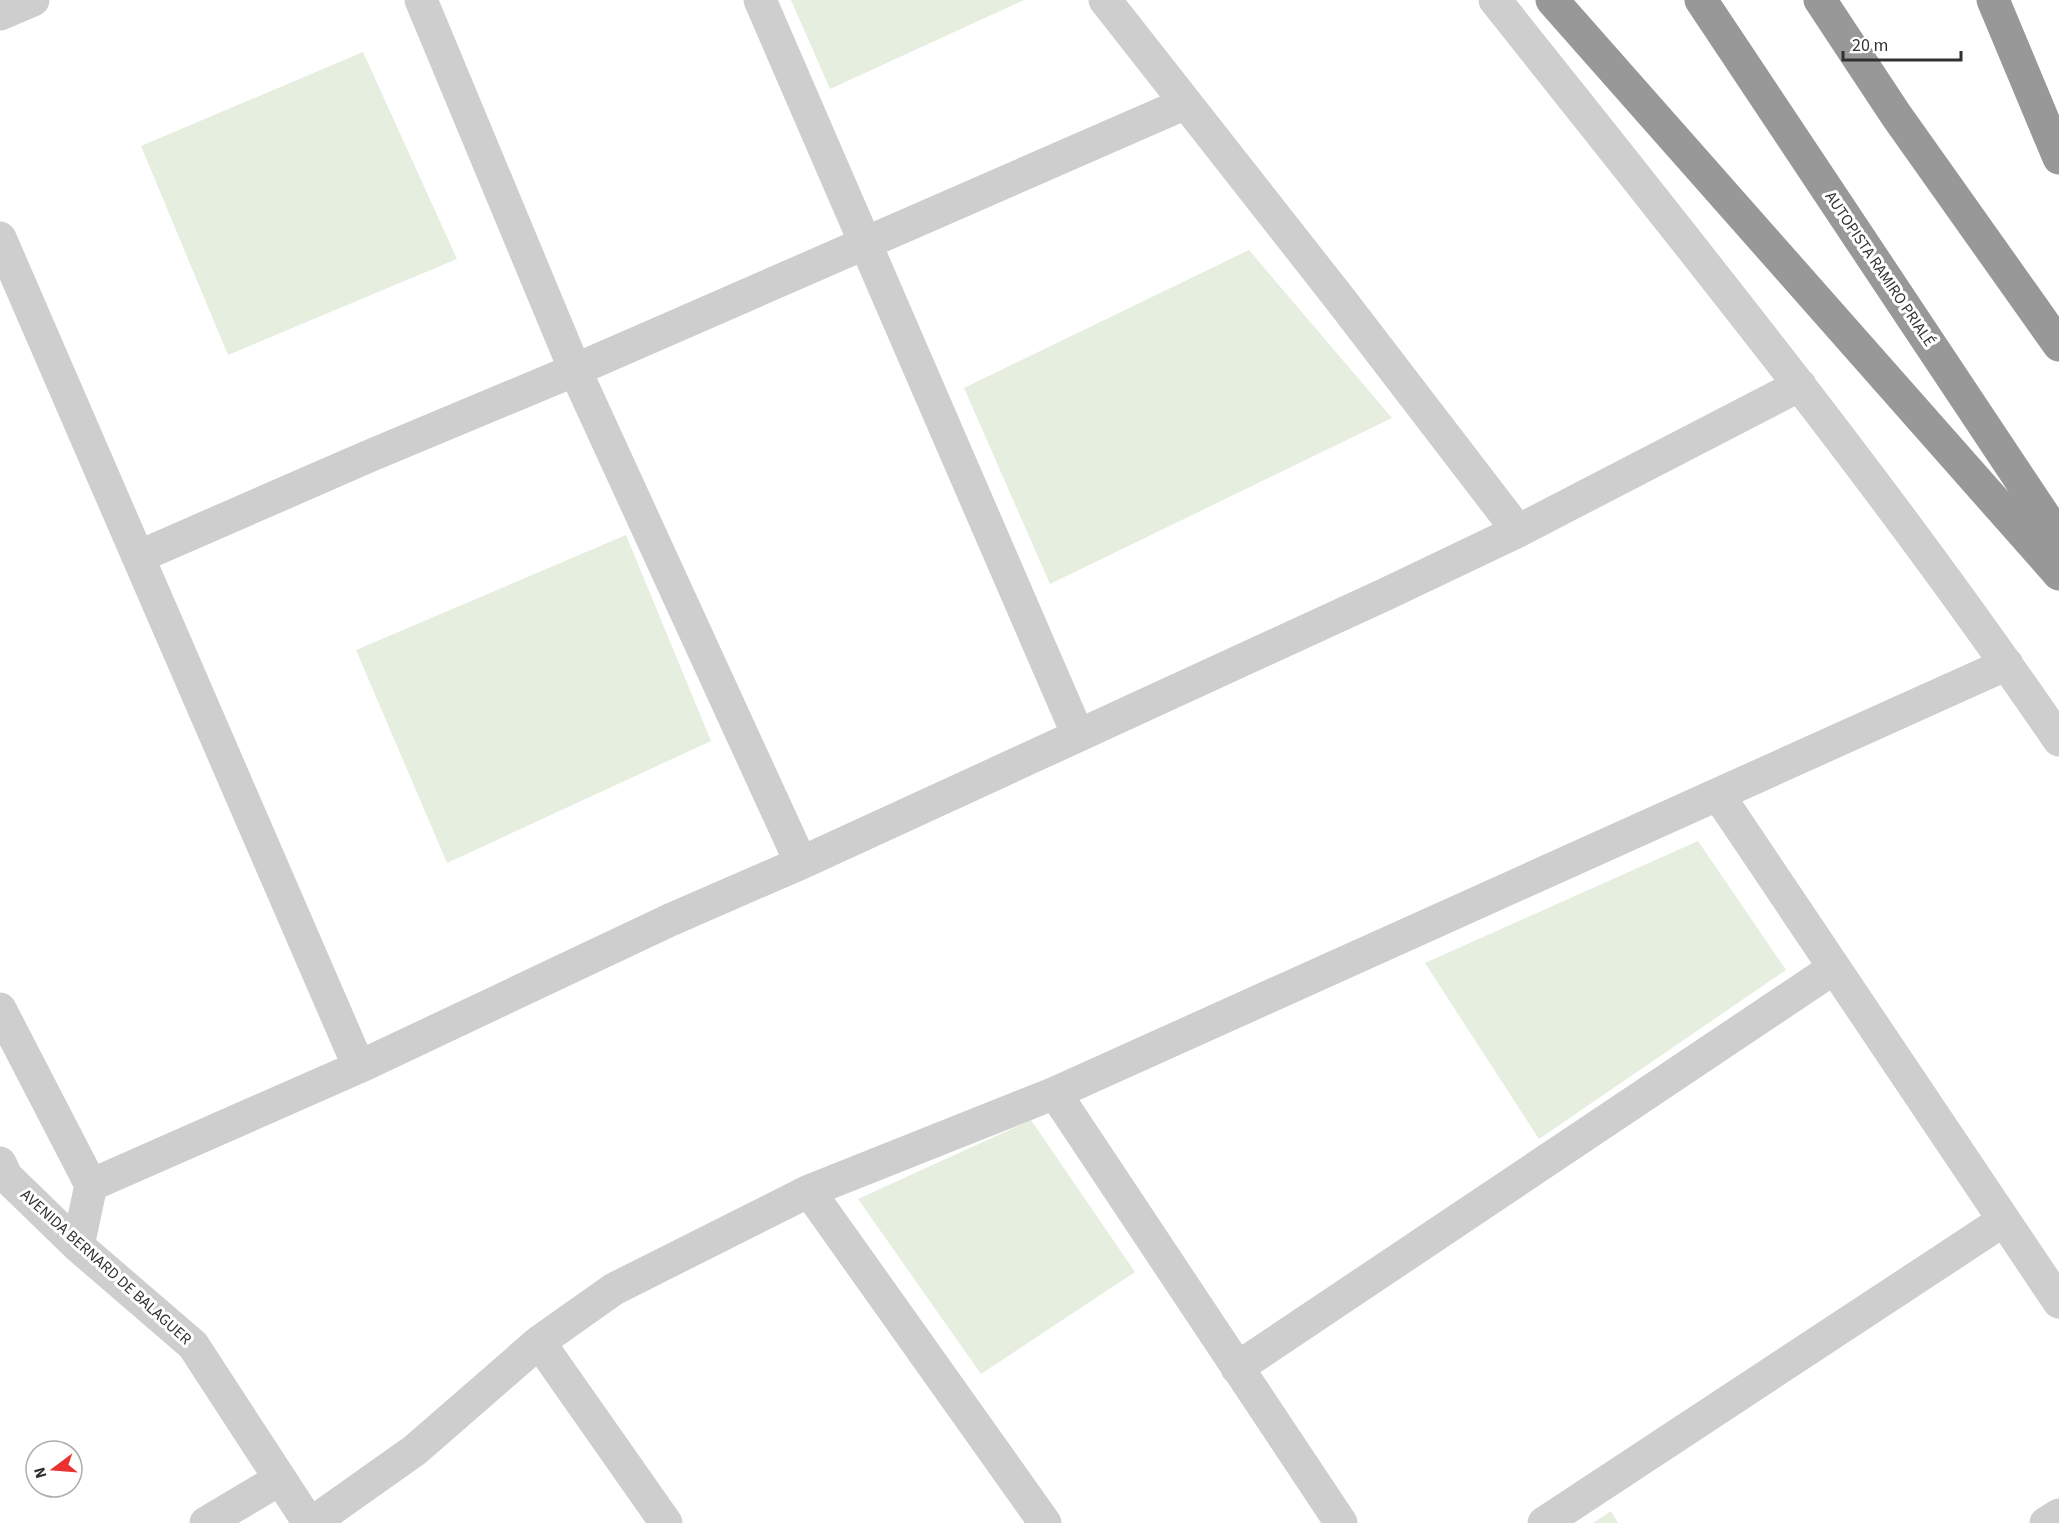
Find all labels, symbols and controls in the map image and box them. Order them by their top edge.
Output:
scale bar [1843,24,1962,62]
text: 20 m [1852,33,1888,58]
street label: AUTOPISTA RAMIRO PRIALÉ [1820,187,1940,351]
street label: AVENIDA BERNARD DE BALAGUER [16,1184,196,1350]
north arrow [24,1439,84,1499]
text: N [29,1465,53,1481]

